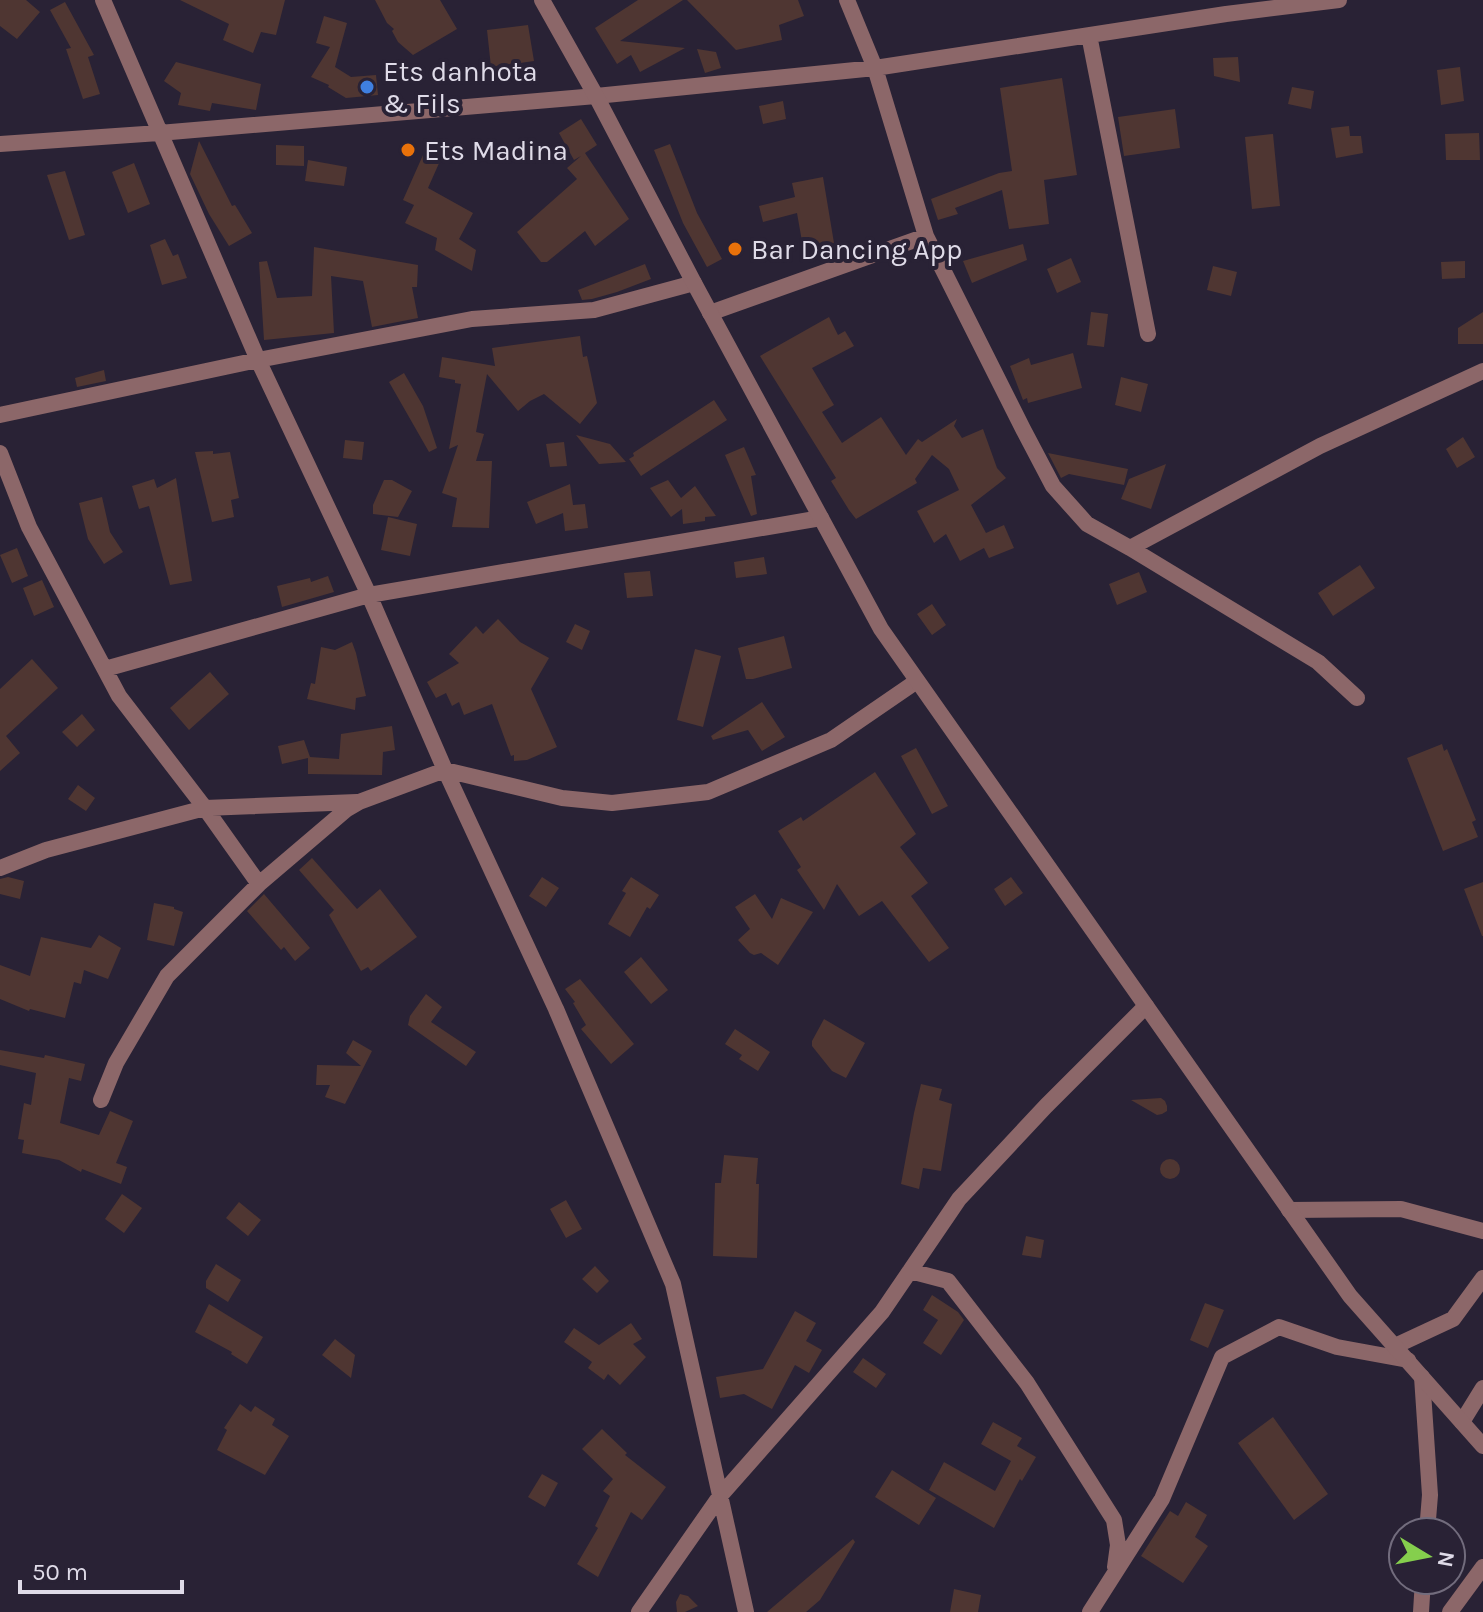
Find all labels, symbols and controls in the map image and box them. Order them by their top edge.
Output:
place label: Ets danhota & Fils [383,55,538,120]
marker: Ets danhota & Fils [358,78,376,96]
place label: Ets Madina [424,134,568,167]
marker: Ets Madina [399,141,417,159]
place label: Bar Dancing App [751,233,962,266]
marker: Bar Dancing App [726,240,744,258]
north arrow [1387,1516,1467,1596]
scale bar [20,1544,182,1594]
text: N [1432,1549,1460,1569]
text: 50 m [32,1558,88,1586]

